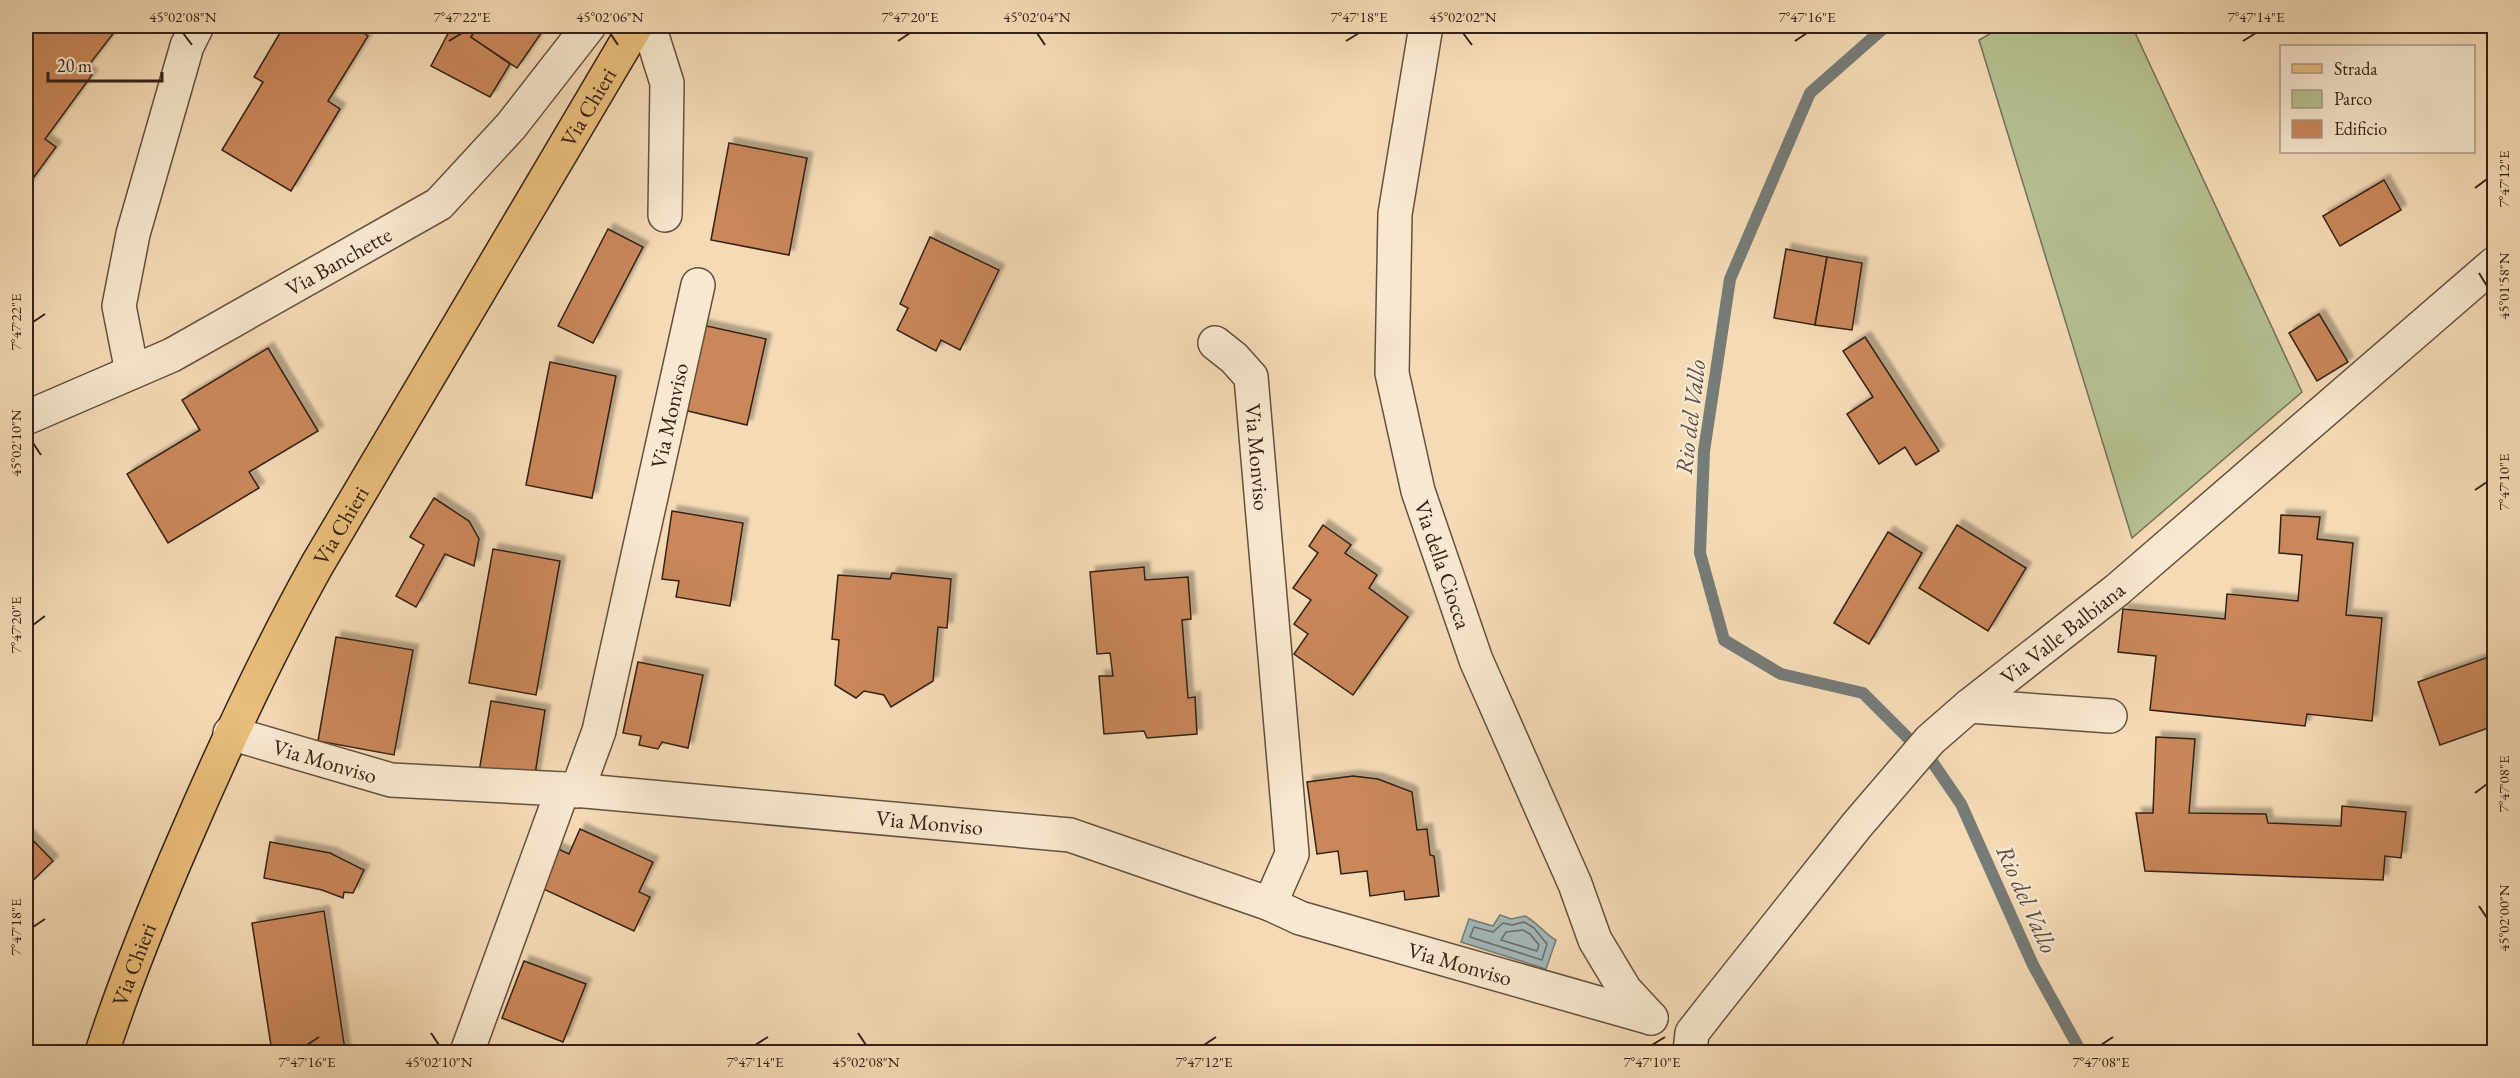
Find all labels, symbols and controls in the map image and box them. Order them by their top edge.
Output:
text: 45°02'08"N [149,7,217,26]
text: 7°47'22"E [434,7,491,26]
text: 45°02'06"N [576,7,644,26]
text: 7°47'20"E [882,7,939,26]
text: 45°02'04"N [1003,7,1071,26]
text: 7°47'18"E [1331,7,1388,26]
text: 45°02'02"N [1429,7,1497,26]
text: 7°47'16"E [1779,7,1836,26]
text: 7°47'14"E [2228,7,2285,26]
scale bar [48,45,162,83]
legend [2280,45,2475,153]
text: 20 m [57,54,92,77]
text: Strada [2334,57,2378,80]
street label: Via Chieri [553,62,623,152]
text: Parco [2334,87,2372,110]
text: Edificio [2334,117,2387,140]
text: 7°47'12"E [2494,150,2513,207]
street label: Via Banchette [280,219,397,303]
text: 45°01'58"N [2494,252,2513,320]
text: 7°47'22"E [6,293,25,350]
water label: Rio del Vallo [1668,358,1712,476]
street label: Via Monviso [643,360,695,471]
street label: Via Monviso [1239,402,1277,512]
text: 45°02'10"N [6,409,25,477]
text: 7°47'10"E [2494,453,2513,510]
street label: Via Chieri [306,481,375,570]
street label: Via della Ciocca [1408,496,1479,633]
street label: Via Valle Balbiana [1994,575,2131,691]
text: 7°47'20"E [6,596,25,653]
street label: Via Monviso [269,732,381,790]
text: 7°47'08"E [2494,755,2513,812]
street label: Via Monviso [875,803,984,842]
water label: Rio del Vallo [1989,840,2065,958]
text: 45°02'00"N [2494,884,2513,952]
text: 7°47'18"E [6,898,25,955]
street label: Via Chieri [105,919,162,1010]
street label: Via Monviso [1404,935,1516,992]
text: 7°47'16"E [279,1052,336,1071]
text: 45°02'10"N [405,1052,473,1071]
text: 7°47'14"E [727,1052,784,1071]
text: 45°02'08"N [832,1052,900,1071]
text: 7°47'12"E [1176,1052,1233,1071]
text: 7°47'10"E [1624,1052,1681,1071]
text: 7°47'08"E [2073,1052,2130,1071]

